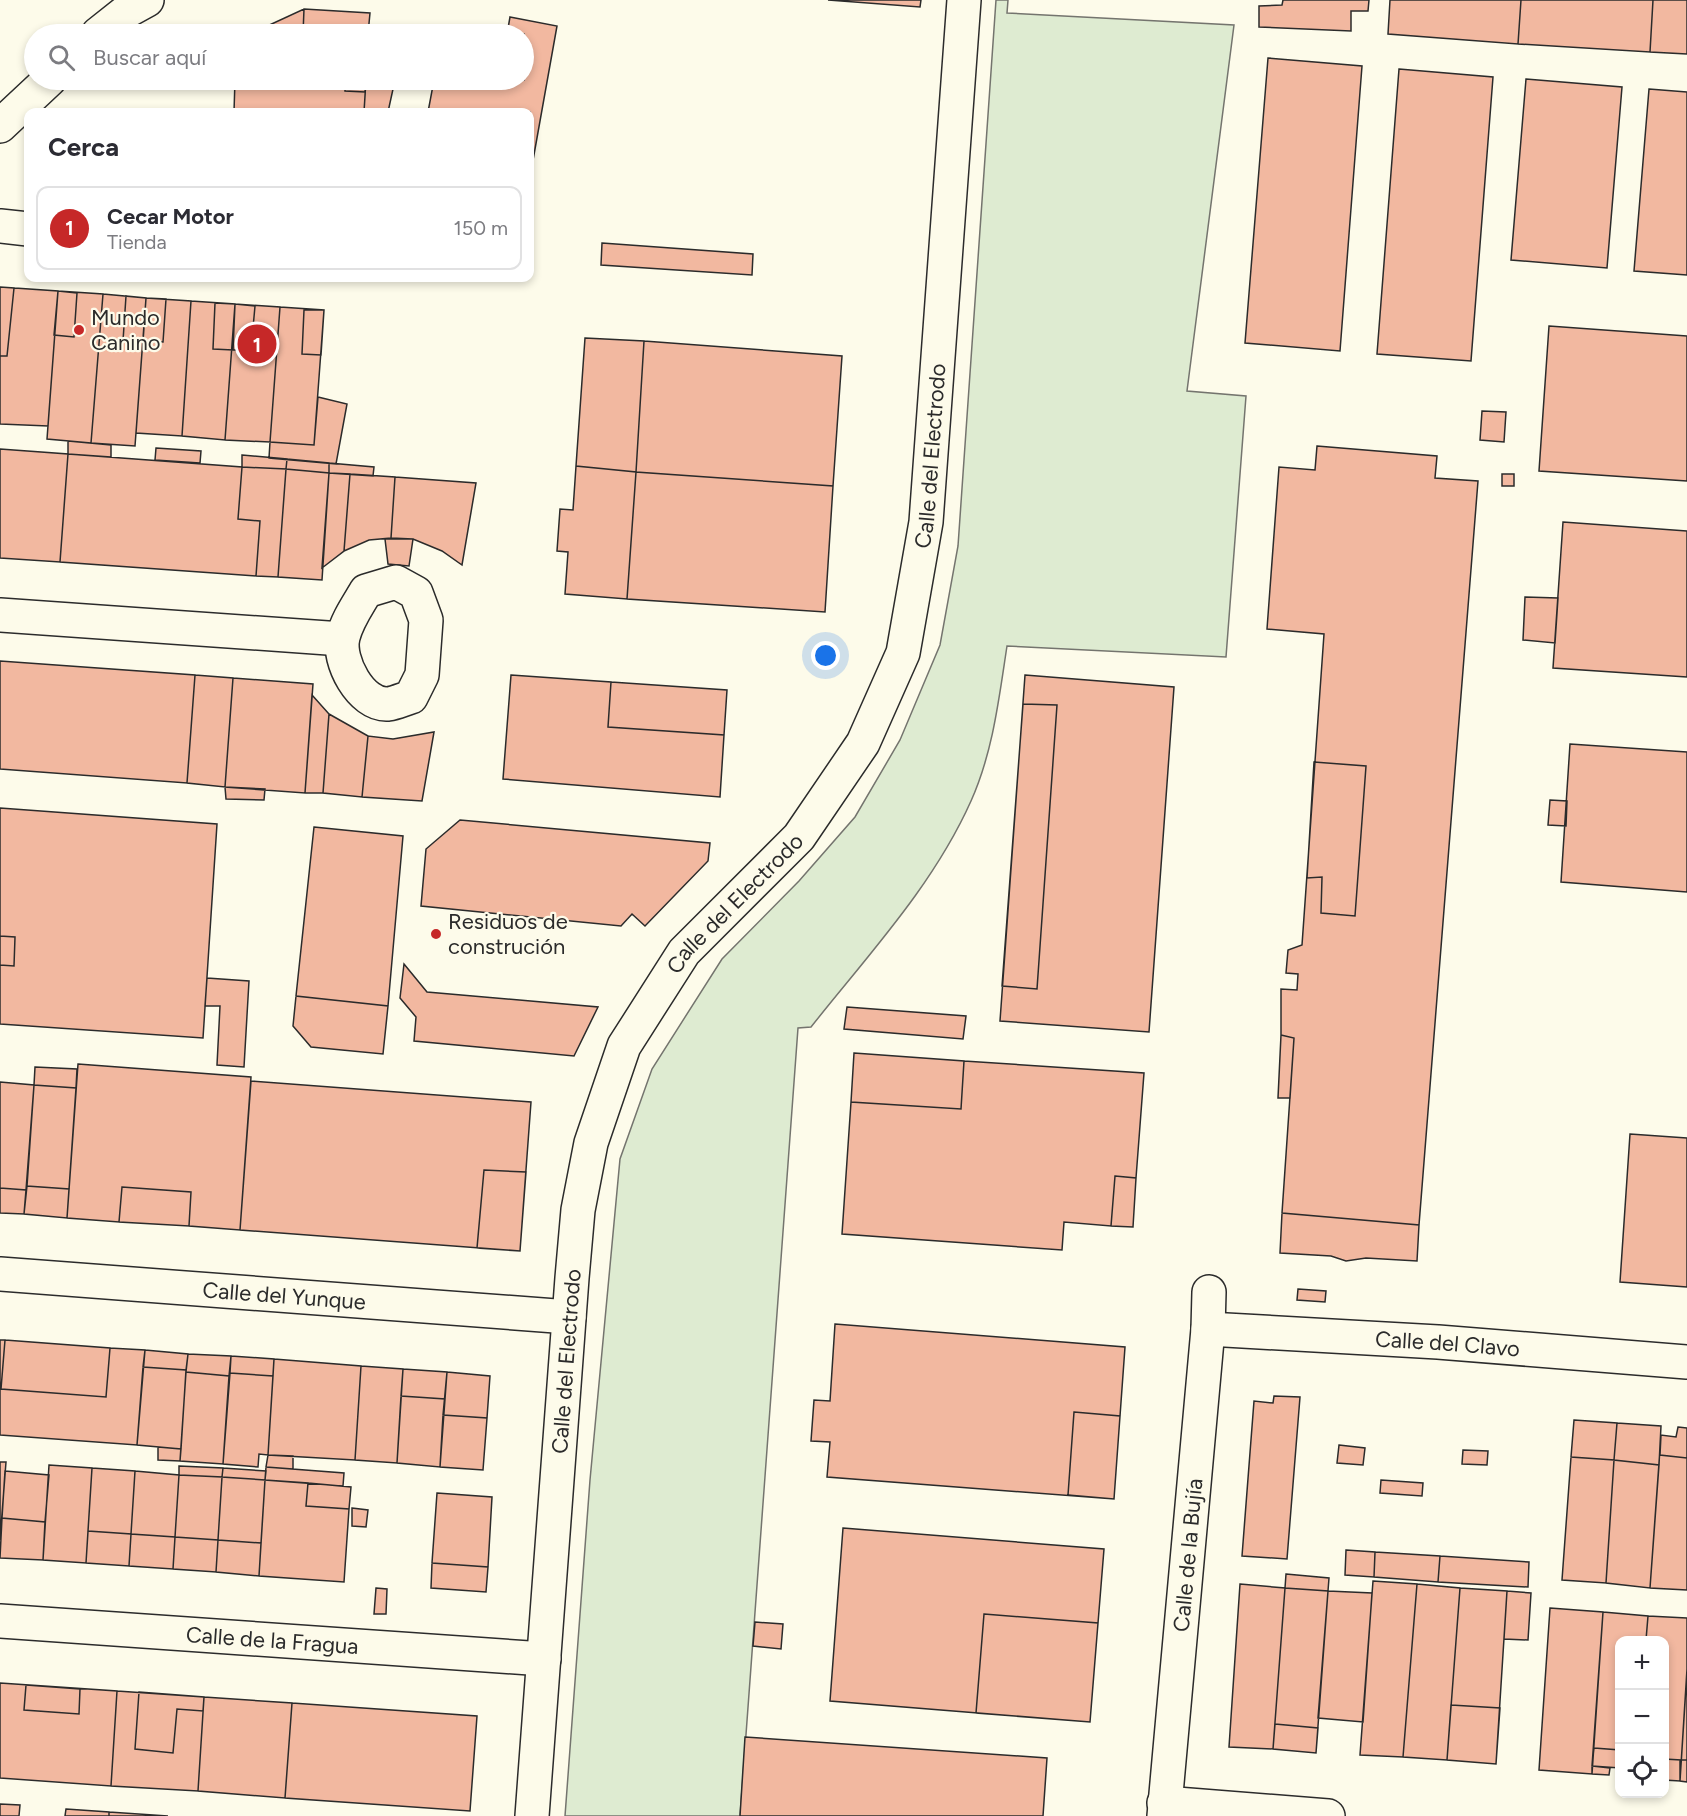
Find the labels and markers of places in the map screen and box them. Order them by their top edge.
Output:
place label: Mundo Canino [91,304,161,356]
pin: 1 [238,322,276,366]
marker: Mundo Canino [72,323,86,337]
place label: Residuos de construción [448,908,568,960]
marker: Residuos de construción [429,927,443,941]

